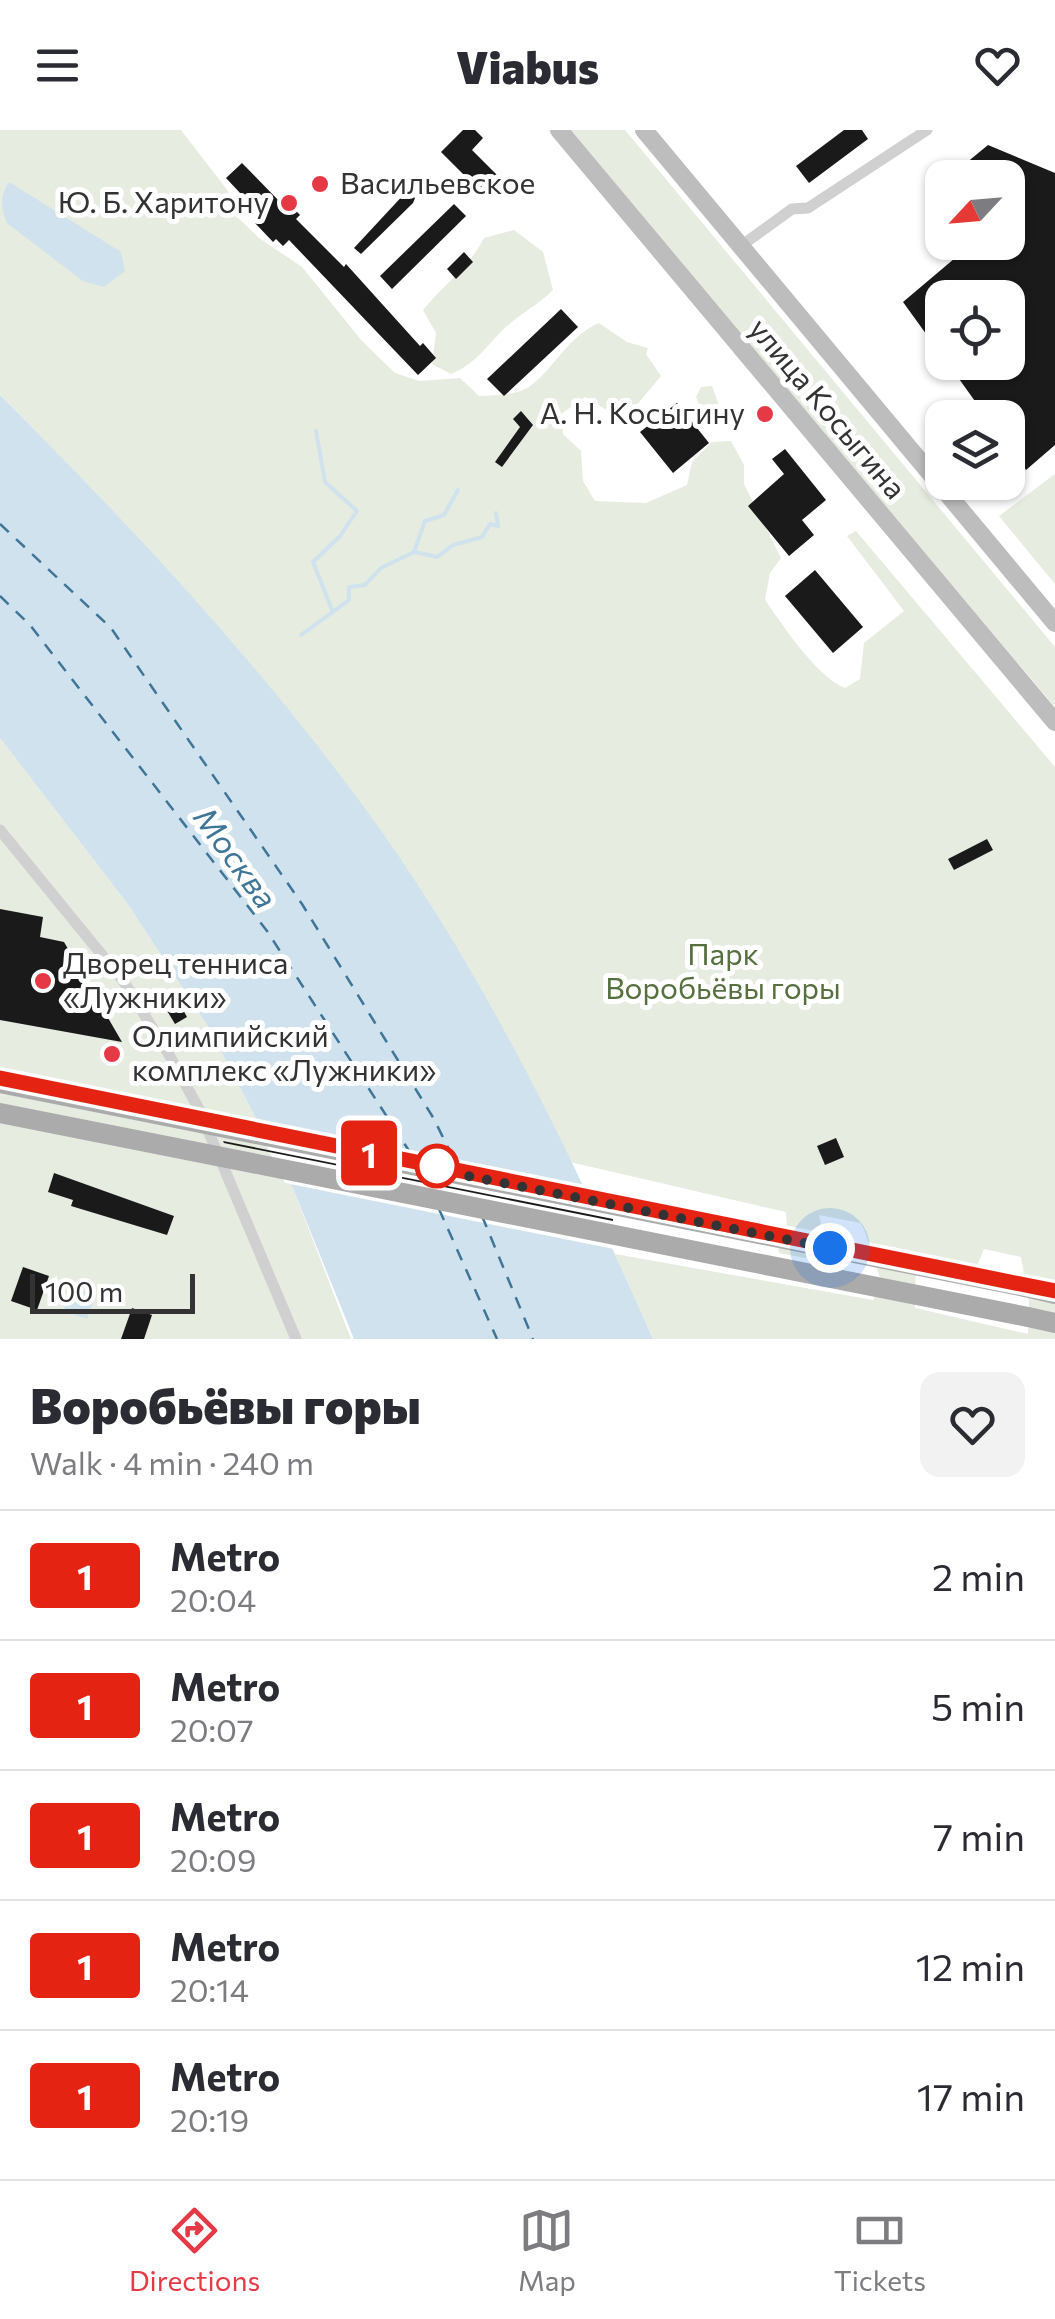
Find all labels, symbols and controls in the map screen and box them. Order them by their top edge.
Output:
icon: menu [30,38,85,93]
text: Viabus [456,38,599,93]
icon: heart [970,38,1025,93]
north arrow [925,160,1025,260]
map controls [925,160,1025,500]
place label: Васильевское [340,163,535,200]
marker: Васильевское [309,173,331,195]
place label: Ю. Б. Харитону [58,182,269,219]
marker: Ю. Б. Харитону [278,192,300,214]
button: locate [925,280,1025,380]
street label: улица Косыгина [743,310,915,505]
place label: А. Н. Косыгину [540,393,745,430]
button: layers [925,400,1025,500]
marker: А. Н. Косыгину [754,403,776,425]
water label: Москва [186,798,287,916]
park label: Парк Воробьёвы горы [605,934,841,1005]
place label: Дворец тенниса «Лужники» [63,943,288,1014]
marker: Дворец тенниса «Лужники» [32,970,54,992]
place label: Олимпийский комплекс «Лужники» [132,1016,436,1087]
marker: Олимпийский комплекс «Лужники» [101,1043,123,1065]
line badge: 1 [336,1120,402,1186]
text: 1 [361,1132,377,1175]
unlabelled marker [416,1145,458,1187]
your location [805,1223,855,1273]
scale bar [30,1269,195,1314]
text: 100 m [45,1274,123,1308]
button: heart [920,1372,1025,1477]
text: Воробьёвы горы [30,1375,421,1434]
text: Walk · 4 min · 240 m [30,1442,314,1482]
text: Metro [170,1532,280,1579]
text: 2 min [932,1552,1025,1599]
text: 1 [77,1554,93,1597]
text: 20:04 [170,1579,256,1619]
text: Metro [170,1662,280,1709]
text: 5 min [931,1682,1025,1729]
text: 1 [77,1684,93,1727]
text: 20:07 [170,1709,254,1749]
text: Metro [170,1792,280,1839]
text: 7 min [933,1812,1025,1859]
text: 1 [77,1814,93,1857]
text: 20:09 [170,1839,256,1879]
text: Metro [170,1922,280,1969]
text: 12 min [916,1942,1025,1989]
text: 1 [77,1944,93,1987]
text: 20:14 [170,1969,249,2009]
text: Metro [170,2052,280,2099]
text: 17 min [917,2072,1025,2119]
text: 1 [77,2074,93,2117]
text: 20:19 [170,2099,249,2139]
tab: Directions [129,2203,260,2297]
tab: Map [518,2203,576,2297]
tab: Tickets [834,2203,926,2297]

